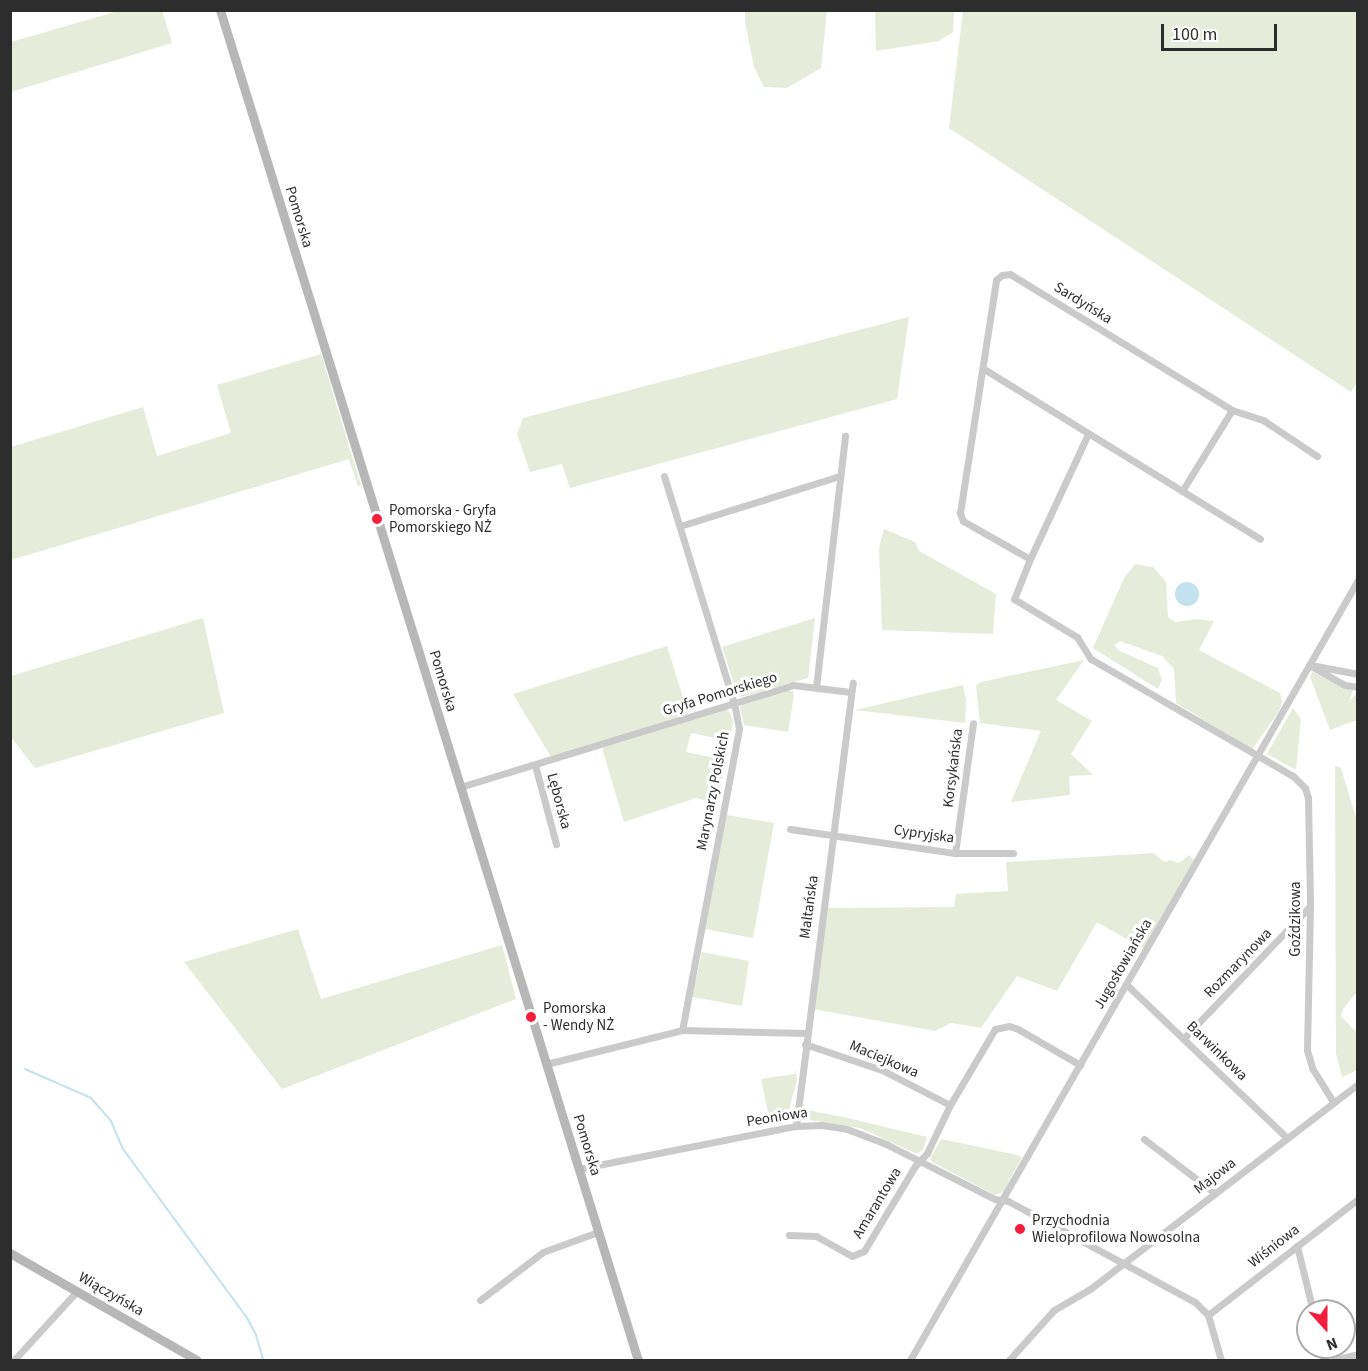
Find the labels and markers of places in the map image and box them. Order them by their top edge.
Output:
place label: Pomorska - Gryfa Pomorskiego NŻ [389,501,496,536]
marker: Pomorska - Gryfa Pomorskiego NŻ [370,512,384,526]
place label: Pomorska - Wendy NŻ [543,999,614,1034]
marker: Pomorska - Wendy NŻ [524,1010,538,1024]
place label: Przychodnia Wieloprofilowa Nowosolna [1032,1211,1200,1246]
marker: Przychodnia Wieloprofilowa Nowosolna [1013,1222,1027,1236]

